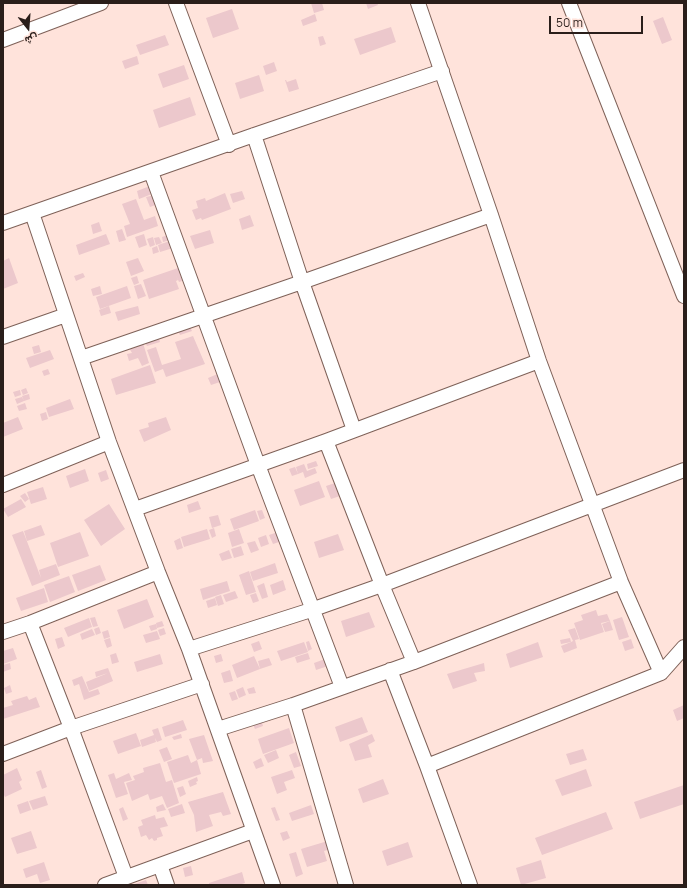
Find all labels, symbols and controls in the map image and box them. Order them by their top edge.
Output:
north arrow [8,8,48,48]
scale bar [551,8,645,34]
text: 50 m [556,14,583,31]
text: ش [23,31,40,49]

